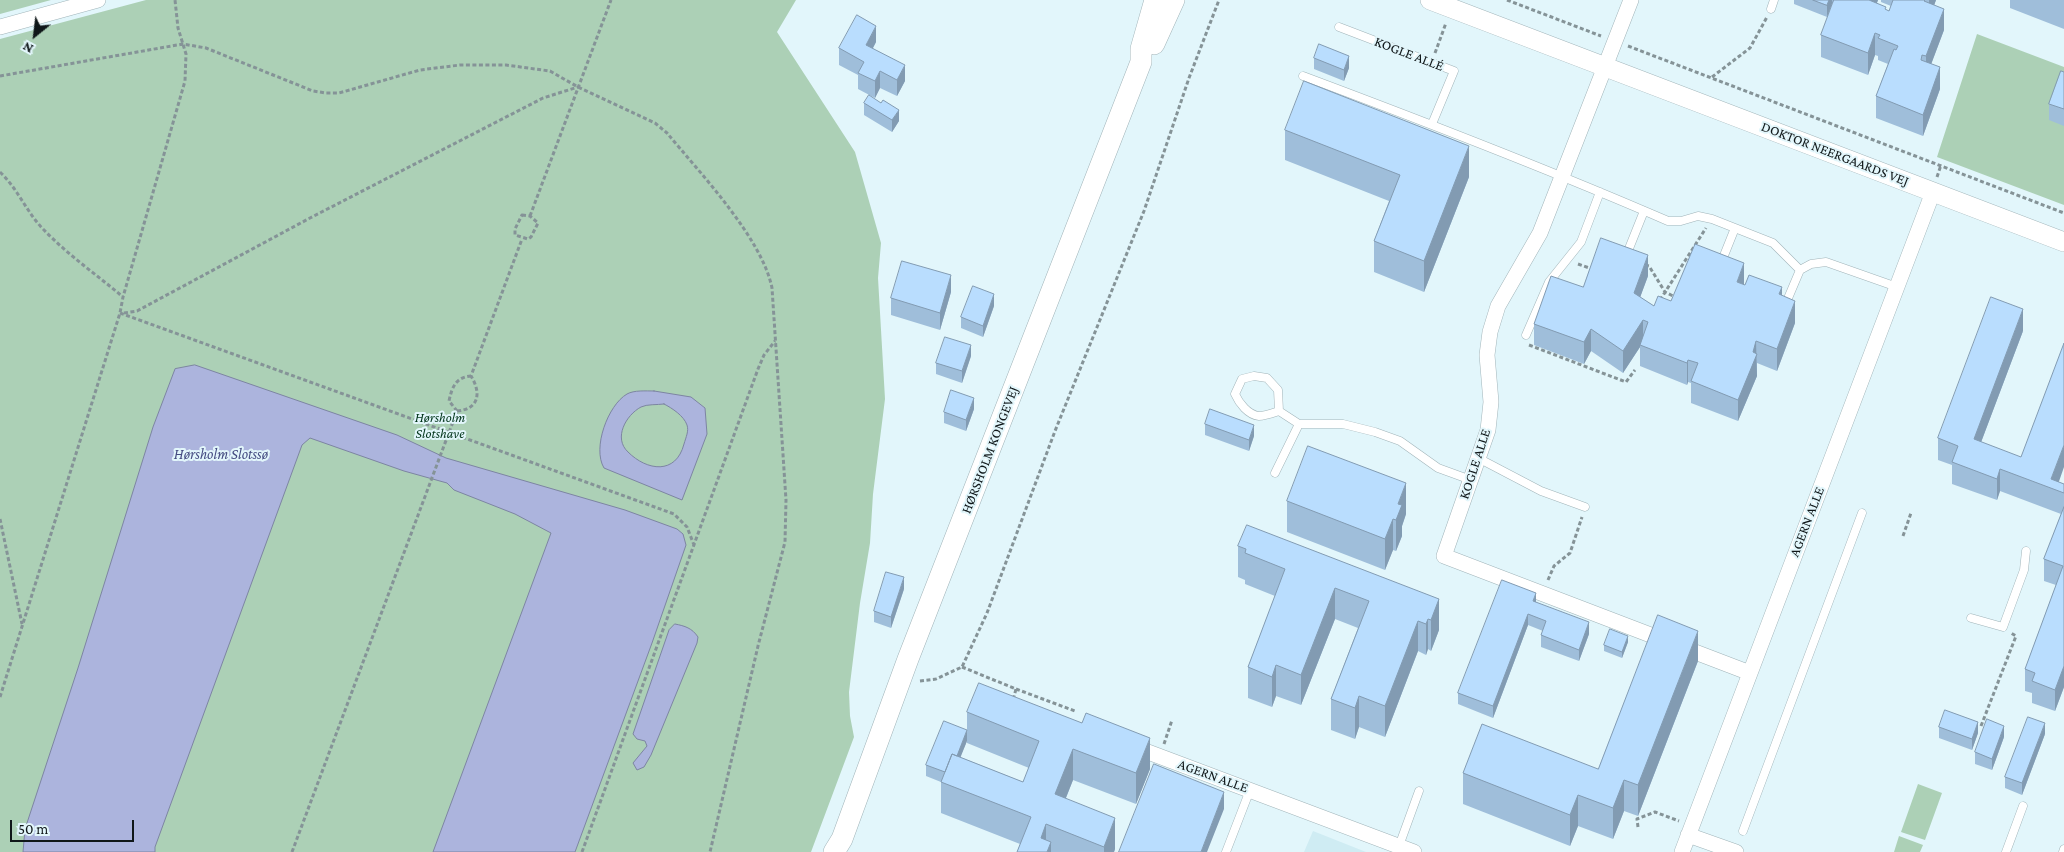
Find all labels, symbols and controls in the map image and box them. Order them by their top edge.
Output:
north arrow [10,10,60,60]
street label: KOGLE ALLÉ [1372,33,1446,75]
text: N [20,39,36,57]
street label: DOKTOR NEERGAARDS VEJ [1759,118,1911,190]
street label: HØRSHOLM KONGEVEJ [958,384,1022,516]
park label: Hørsholm Slotshave [415,410,465,442]
street label: KOGLE ALLE [1456,427,1494,501]
water label: Hørsholm Slotssø [174,445,268,463]
street label: AGERN ALLE [1786,485,1828,559]
street label: AGERN ALLE [1176,756,1250,796]
scale bar [12,810,136,842]
text: 50 m [18,821,48,837]

